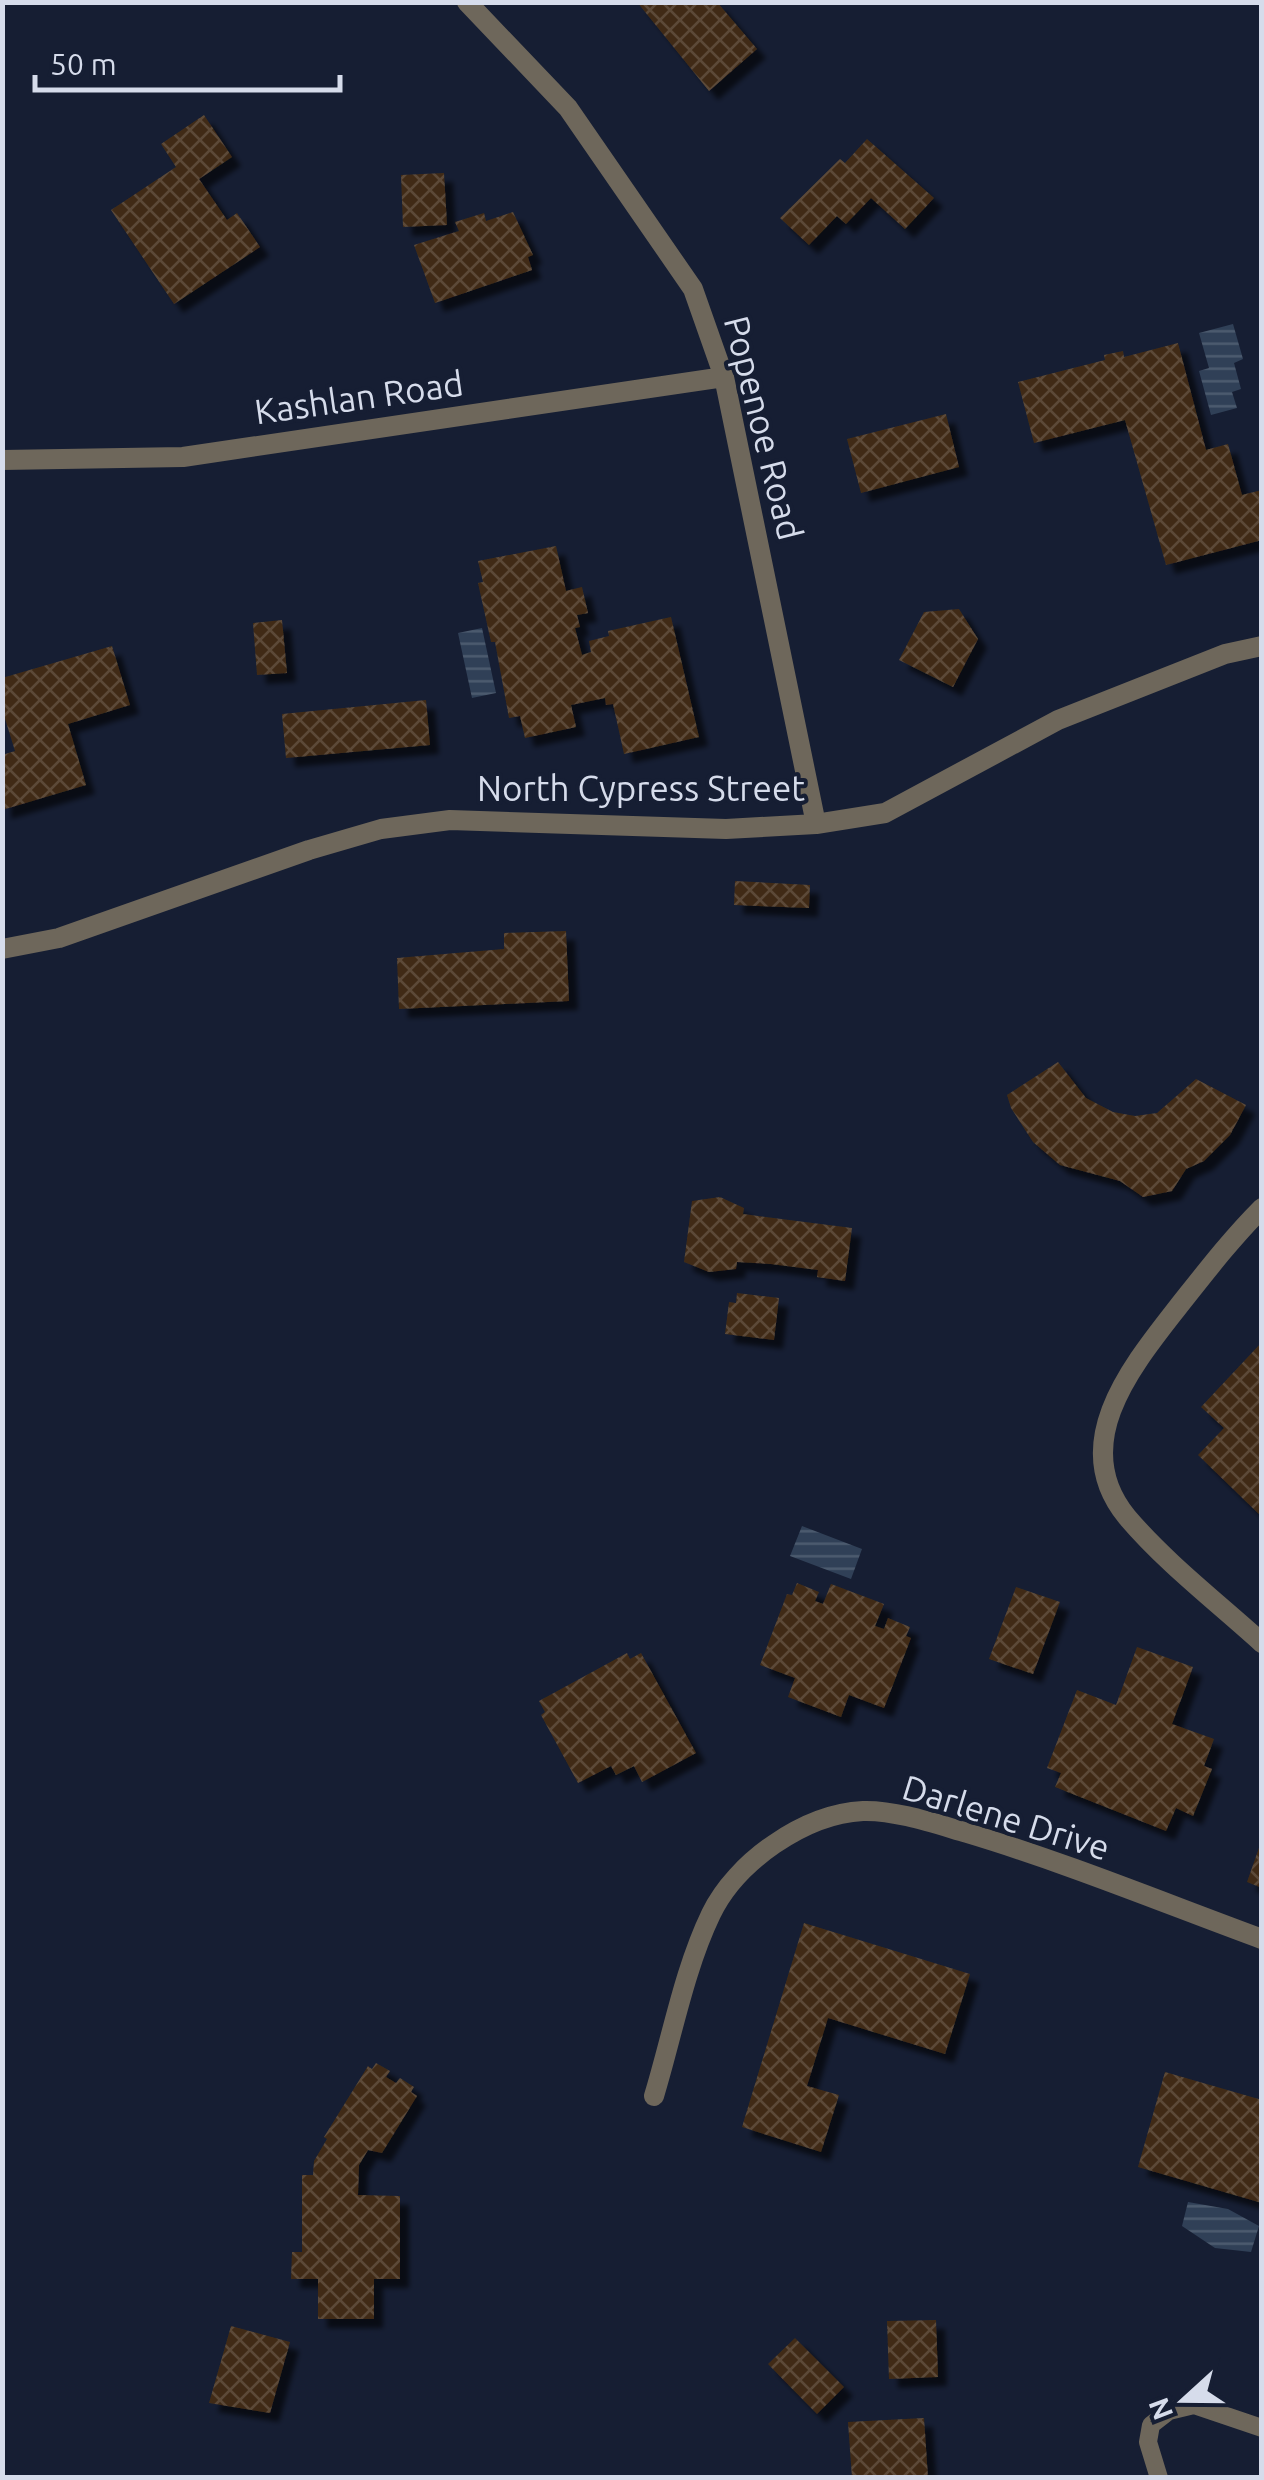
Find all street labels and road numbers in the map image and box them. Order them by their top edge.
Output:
street label: Popenoe Road [717,312,811,544]
street label: Kashlan Road [252,363,466,431]
street label: North Cypress Street [477,768,805,808]
street label: Darlene Drive [898,1767,1115,1868]

